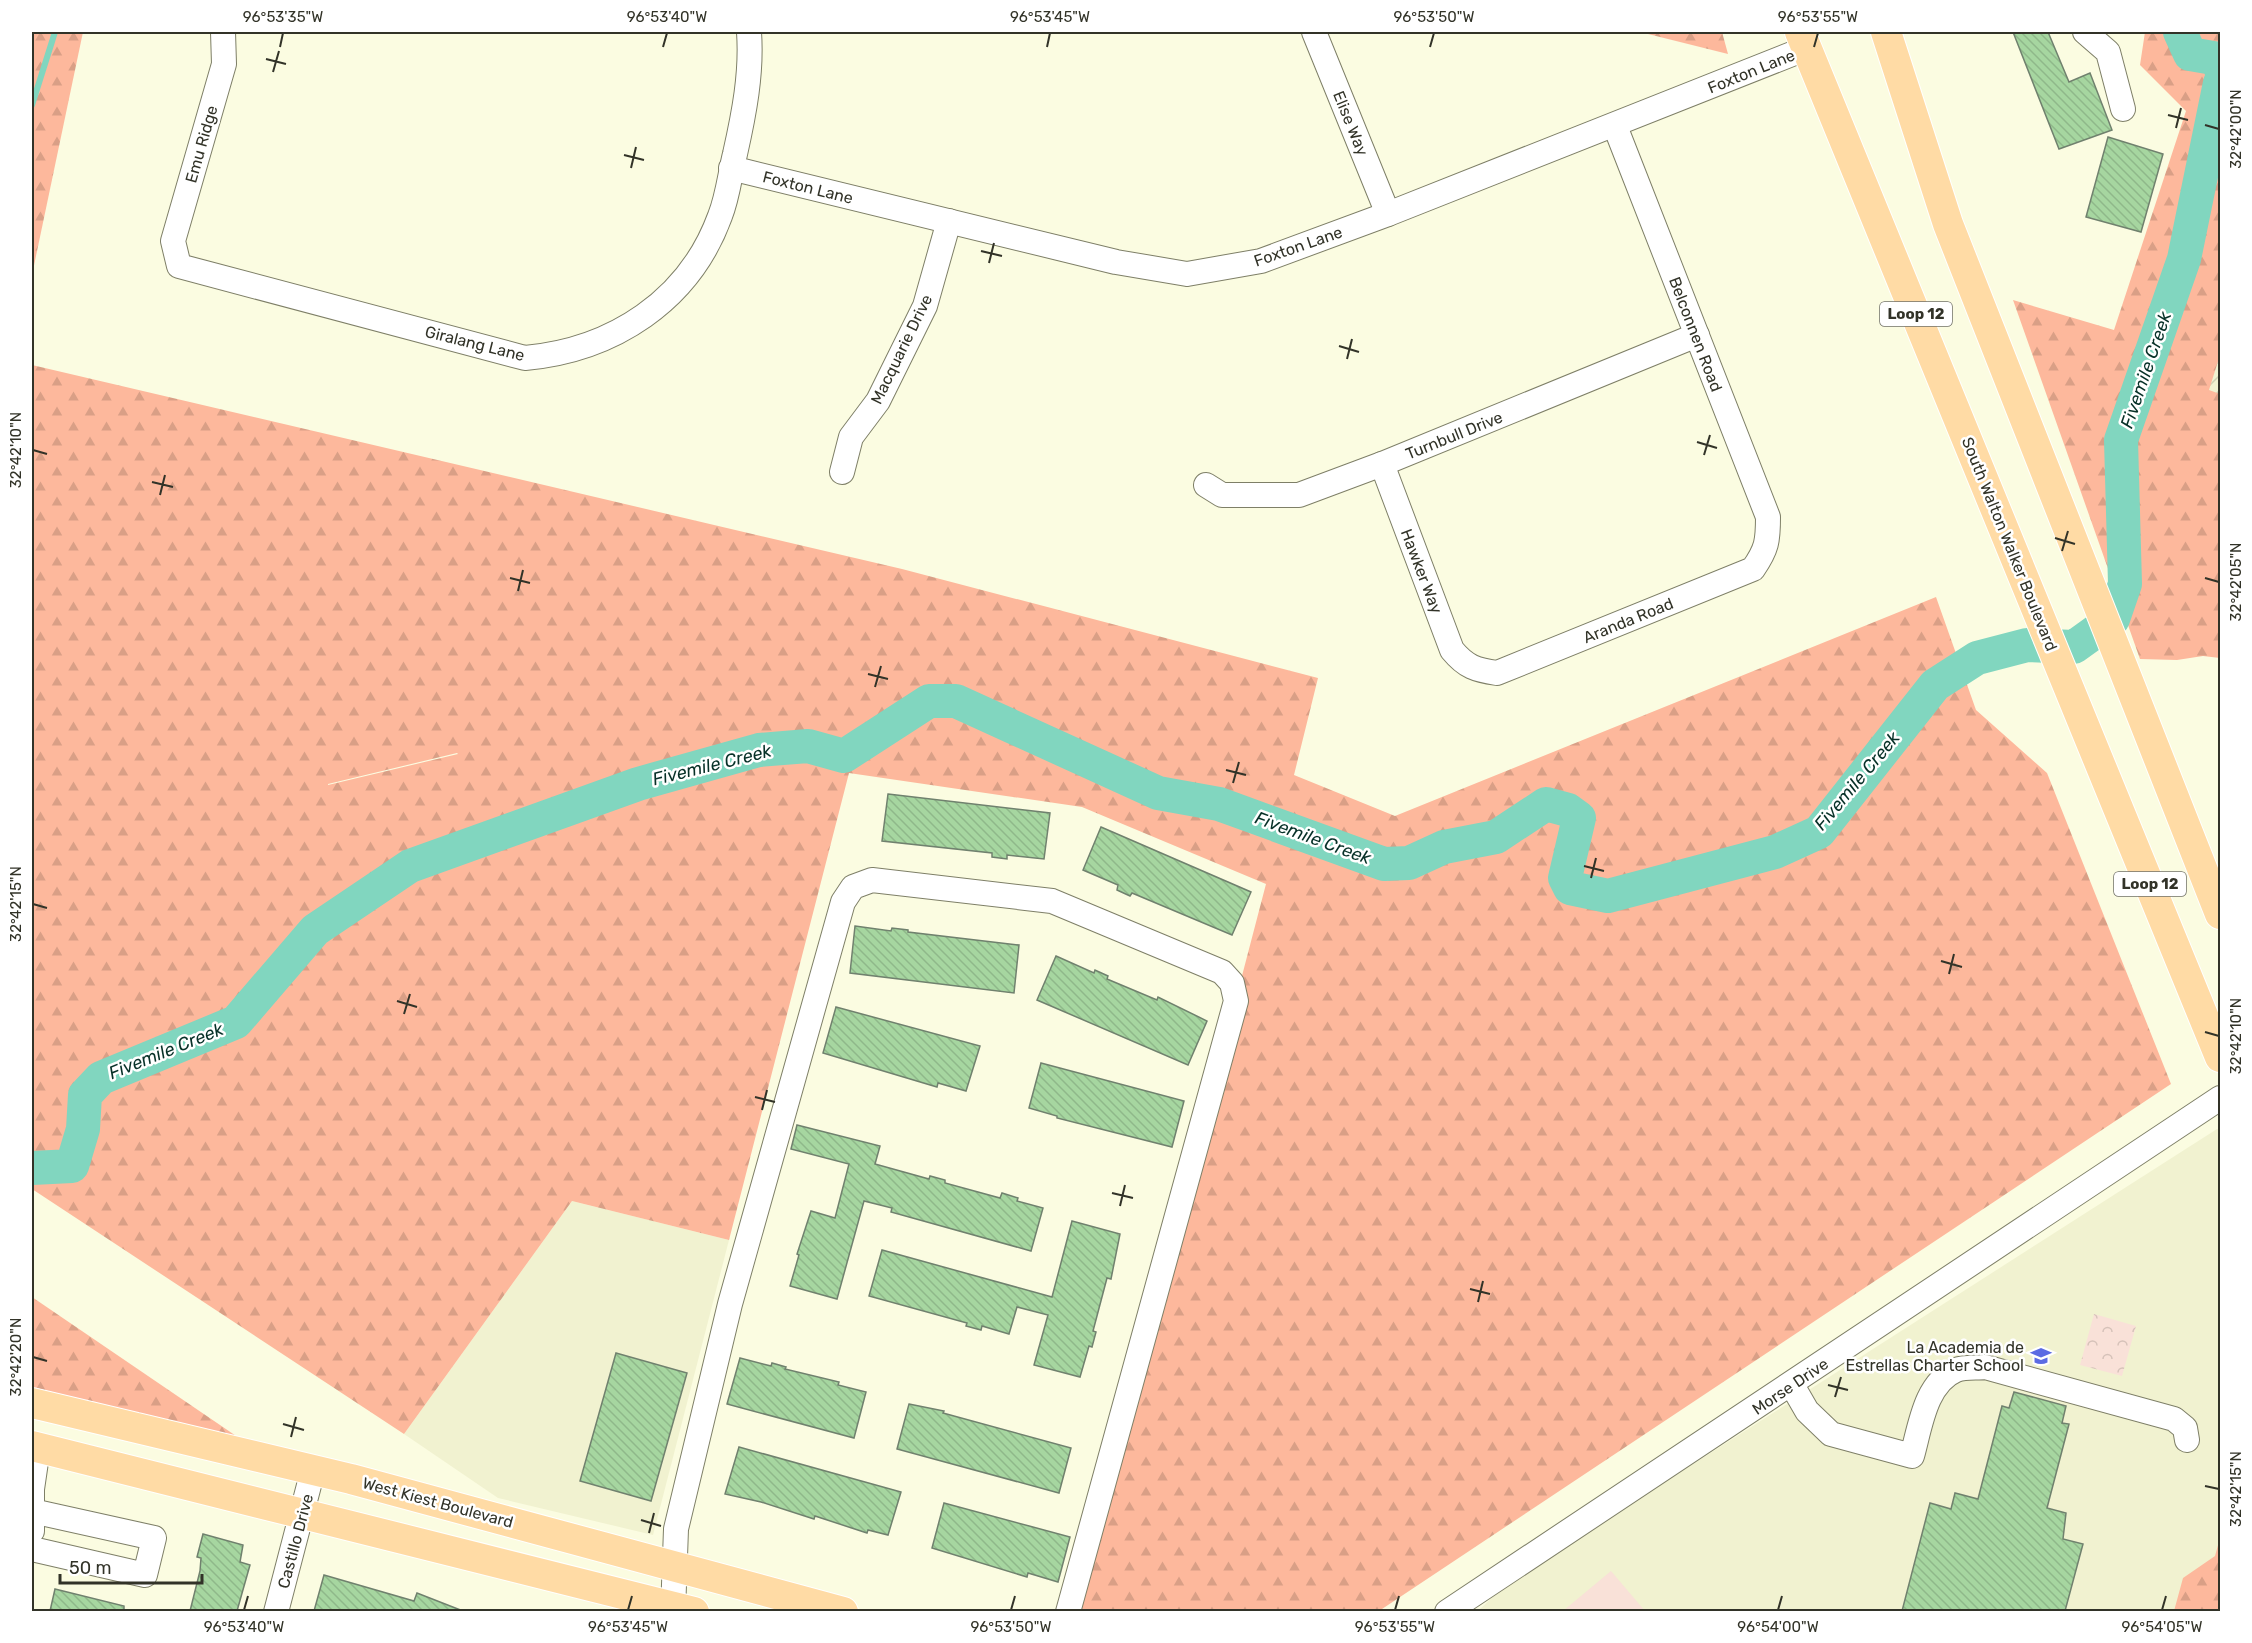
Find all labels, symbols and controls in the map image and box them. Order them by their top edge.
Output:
text: 96°53'35"W [243,8,323,26]
text: 96°53'40"W [627,8,707,26]
text: 96°53'45"W [1010,8,1090,26]
text: 96°53'50"W [1394,8,1474,26]
text: 96°53'55"W [1778,8,1858,26]
street label: Foxton Lane [1705,45,1798,98]
street label: Elise Way [1329,88,1372,159]
text: 32°42'00"N [2227,89,2245,169]
street label: Emu Ridge [181,103,222,185]
street label: Foxton Lane [761,167,855,208]
street label: Foxton Lane [1251,222,1345,270]
street label: Belconnen Road [1665,274,1726,394]
street label: Macquarie Drive [867,291,936,407]
road number: Loop 12 [1880,302,1952,326]
water label: Fivemile Creek [2116,308,2176,431]
street label: Giralang Lane [423,322,527,365]
street label: Turnbull Drive [1403,407,1505,464]
text: 32°42'10"N [7,412,25,488]
street label: South Walton Walker Boulevard [1958,434,2061,654]
street label: Hawker Way [1397,526,1446,616]
text: 32°42'05"N [2227,543,2245,621]
street label: Aranda Road [1580,594,1676,647]
water label: Fivemile Creek [1809,727,1905,835]
water label: Fivemile Creek [650,739,775,790]
water label: Fivemile Creek [1252,807,1375,869]
text: 32°42'15"N [7,866,25,942]
road number: Loop 12 [2114,872,2186,896]
text: 32°42'10"N [2227,998,2245,1074]
water label: Fivemile Creek [105,1018,227,1084]
text: 32°42'20"N [7,1318,25,1396]
place label: La Academia de Estrellas Charter School [1845,1338,2024,1375]
school or university icon: La Academia de Estrellas Charter School [2029,1344,2053,1368]
street label: Morse Drive [1749,1354,1832,1419]
text: 32°42'15"N [2227,1451,2245,1527]
street label: West Kiest Boulevard [360,1473,515,1532]
street label: Castillo Drive [274,1492,317,1591]
scale bar [60,1547,202,1585]
text: 50 m [69,1557,112,1579]
text: 96°53'40"W [204,1618,284,1636]
text: 96°53'45"W [588,1618,668,1636]
text: 96°53'50"W [971,1618,1051,1636]
text: 96°53'55"W [1355,1618,1435,1636]
text: 96°54'00"W [1737,1618,1819,1636]
text: 96°54'05"W [2122,1618,2202,1636]

